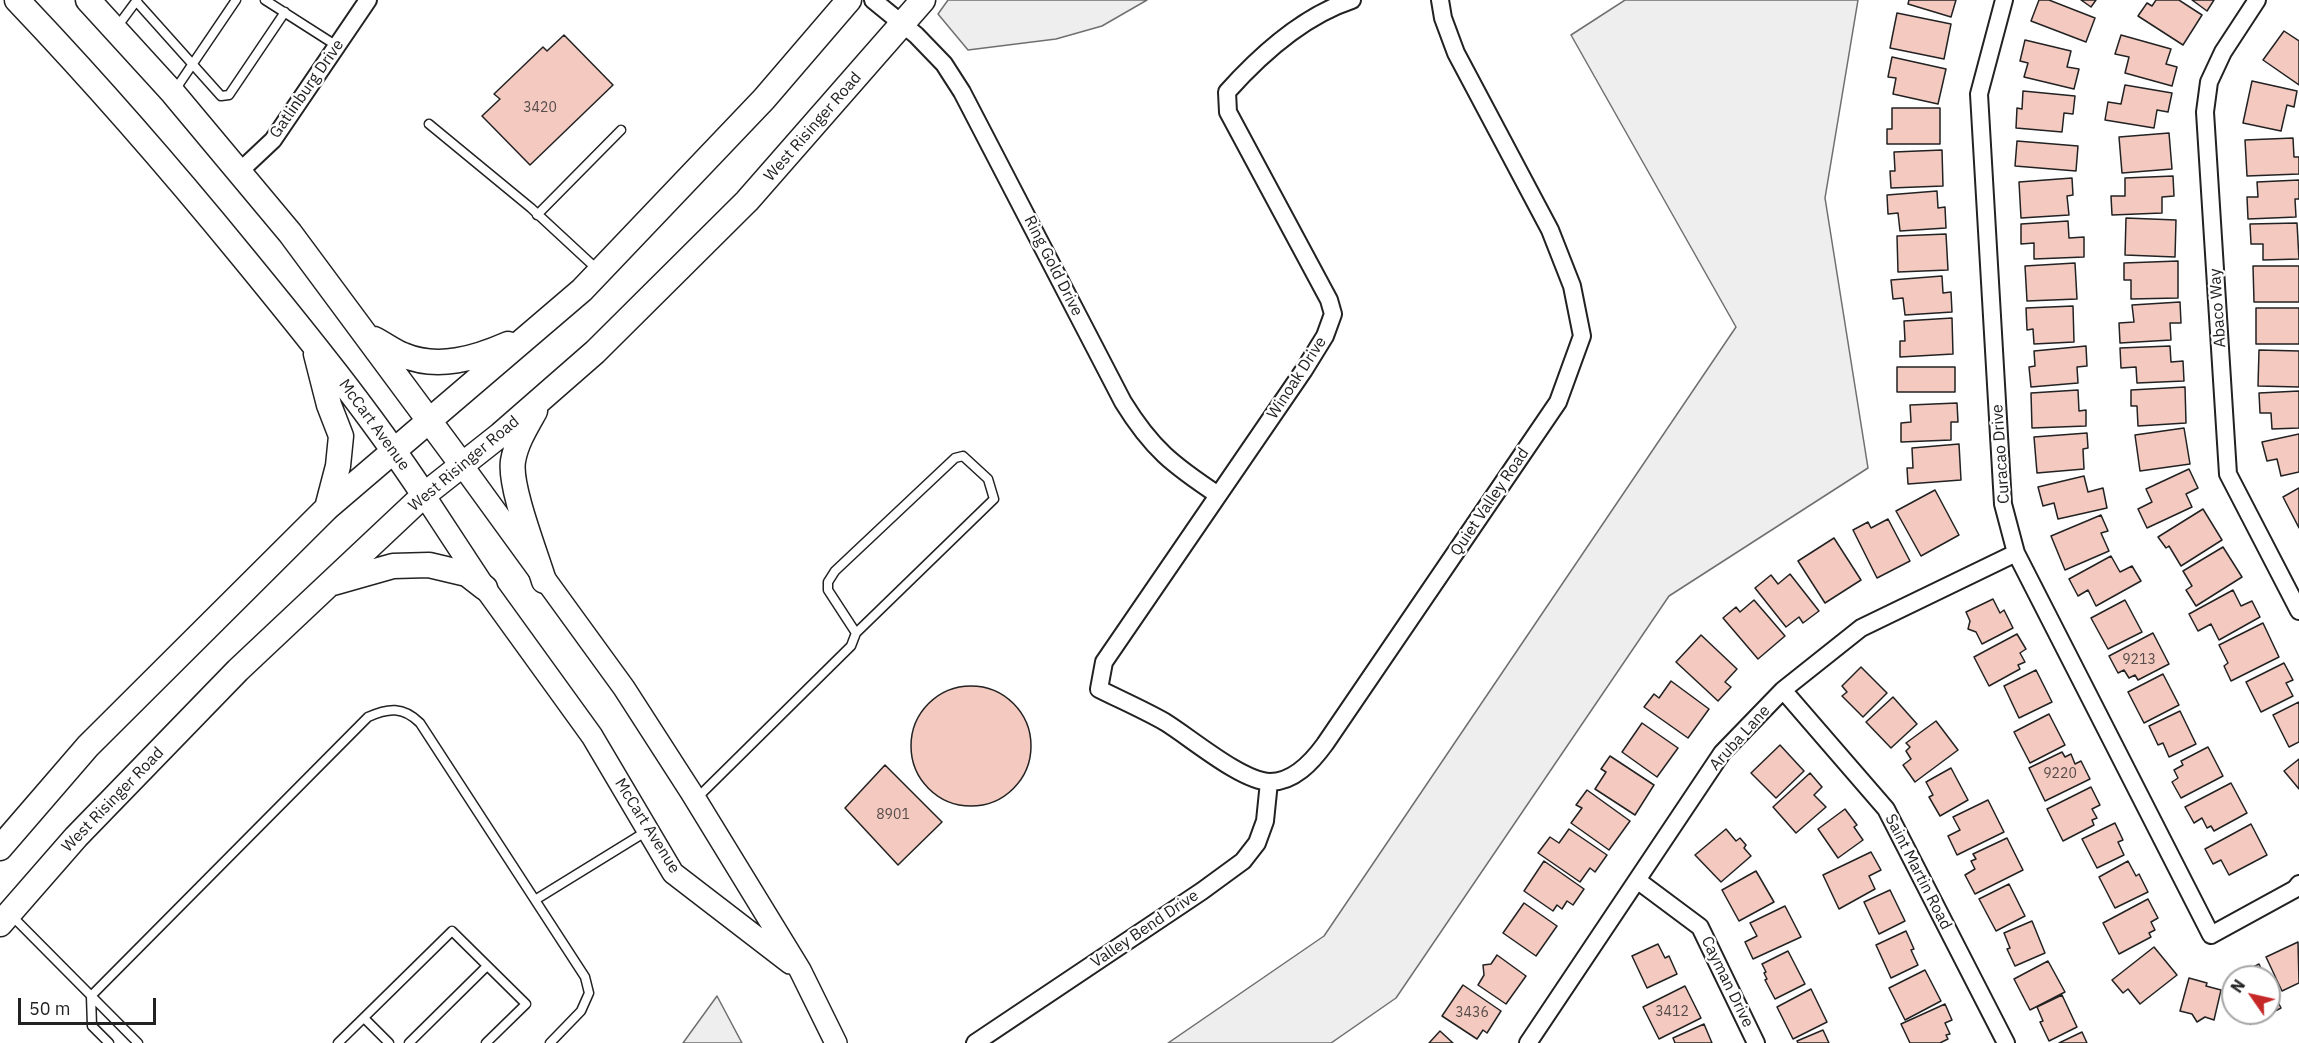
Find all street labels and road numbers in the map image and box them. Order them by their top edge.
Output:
street label: Gatlinburg Drive [266,36,348,142]
street label: West Risinger Road [760,68,866,186]
street label: Ring Gold Drive [1019,213,1087,319]
street label: Abaco Way [2206,268,2230,348]
street label: Winoak Drive [1263,333,1331,423]
street label: McCart Avenue [334,376,414,474]
street label: Curacao Drive [1988,404,2014,504]
street label: West Risinger Road [405,412,523,516]
street label: Quiet Valley Road [1447,444,1533,560]
street label: Aruba Lane [1706,701,1774,775]
street label: West Risinger Road [58,743,168,857]
street label: McCart Avenue [610,775,684,877]
street label: Saint Martin Road [1881,811,1955,933]
street label: Valley Bend Drive [1088,886,1202,972]
street label: Cayman Drive [1697,933,1757,1031]

